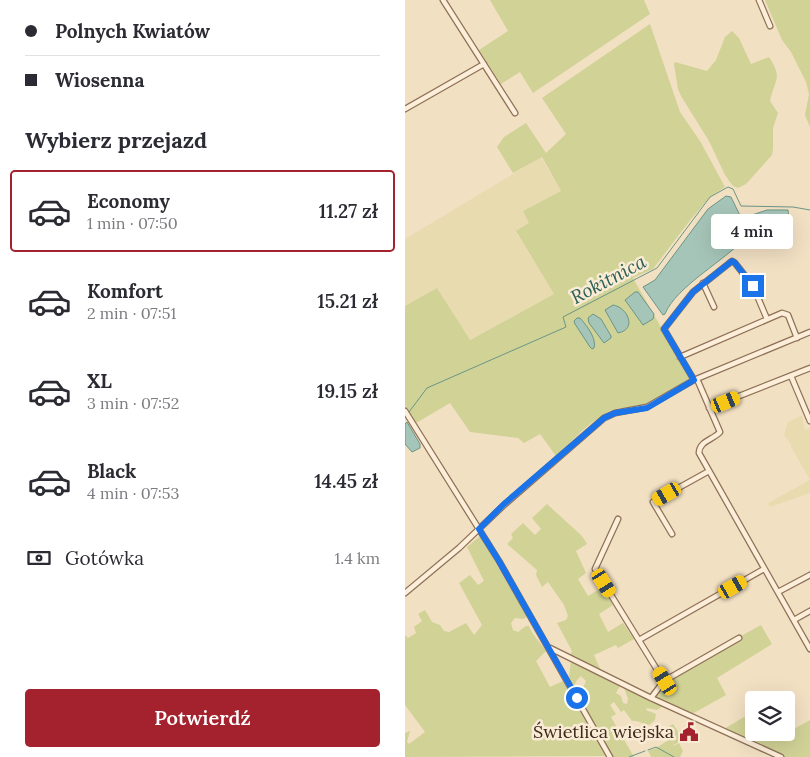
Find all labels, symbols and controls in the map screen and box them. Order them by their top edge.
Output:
text: Polnych Kwiatów [55,19,210,43]
text: Wiosenna [55,68,144,92]
text: Wybierz przejazd [25,126,207,154]
icon: car [27,189,72,234]
text: Economy [87,189,170,213]
text: 11.27 zł [319,199,378,223]
text: 1 min · 07:50 [87,213,178,233]
callout: 4 min [712,214,794,248]
text: 4 min [731,221,773,241]
water label: Rokitnica [566,249,650,309]
route end [742,275,764,297]
icon: car [27,279,72,324]
text: Komfort [87,279,163,303]
text: 15.21 zł [317,289,378,313]
text: 2 min · 07:51 [87,303,176,323]
icon: car [27,369,72,414]
text: XL [87,369,112,393]
text: 19.15 zł [317,379,378,403]
car [709,389,742,415]
text: 3 min · 07:52 [87,393,179,413]
icon: car [27,459,72,504]
text: Black [87,459,136,483]
text: 14.45 zł [314,469,378,493]
car [650,480,683,508]
text: 4 min · 07:53 [87,483,179,503]
icon: cash [25,544,53,572]
text: Gotówka [65,546,144,570]
text: 1.4 km [334,548,380,568]
car [589,566,618,600]
car [716,573,749,601]
car [650,664,679,698]
route start [566,687,588,709]
button: Potwierdź [25,689,380,747]
map controls [745,691,795,741]
button: layers [745,691,795,741]
place label: Świetlica wiejska [533,720,674,743]
public building icon: Świetlica wiejska [678,721,700,743]

